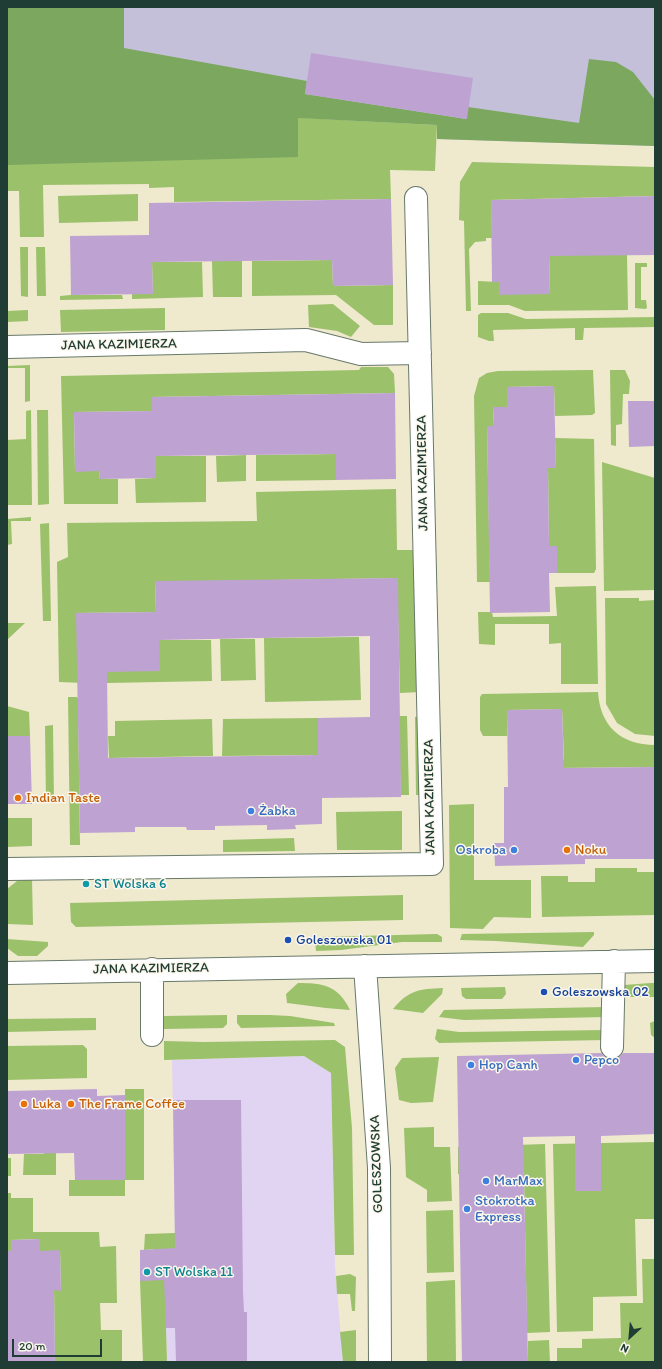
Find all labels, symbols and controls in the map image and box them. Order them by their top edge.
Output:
street label: JANA KAZIMIERZA [61,336,177,354]
street label: JANA KAZIMIERZA [414,415,432,531]
street label: JANA KAZIMIERZA [421,739,439,855]
place label: Indian Taste [26,790,100,806]
marker: Indian Taste [13,793,23,803]
place label: Żabka [259,803,296,819]
marker: Żabka [246,806,256,816]
place label: Oskroba [456,842,506,858]
place label: Noku [575,842,606,858]
marker: Oskroba [509,845,519,855]
marker: Noku [562,845,572,855]
place label: ST Wolska 6 [94,876,166,892]
marker: ST Wolska 6 [81,879,91,889]
place label: Goleszowska 01 [296,932,392,948]
marker: Goleszowska 01 [283,935,293,945]
street label: JANA KAZIMIERZA [93,960,209,978]
place label: Goleszowska 02 [552,984,649,1000]
marker: Goleszowska 02 [539,987,549,997]
place label: Pepco [584,1052,619,1068]
marker: Pepco [571,1055,581,1065]
place label: Hop Canh [479,1057,538,1073]
marker: Hop Canh [466,1060,476,1070]
place label: Luka [32,1096,61,1112]
place label: The Frame Coffee [79,1096,185,1112]
marker: Luka [19,1099,29,1109]
marker: The Frame Coffee [66,1099,76,1109]
street label: GOLESZOWSKA [367,1115,387,1213]
place label: MarMax [494,1173,543,1189]
marker: MarMax [481,1176,491,1186]
place label: Stokrotka Express [475,1193,535,1226]
marker: Stokrotka Express [462,1204,472,1214]
place label: ST Wolska 11 [155,1264,233,1280]
marker: ST Wolska 11 [142,1267,152,1277]
north arrow [610,1317,650,1357]
scale bar [14,1331,104,1357]
text: 20 m [19,1339,46,1353]
text: N [618,1341,631,1356]

